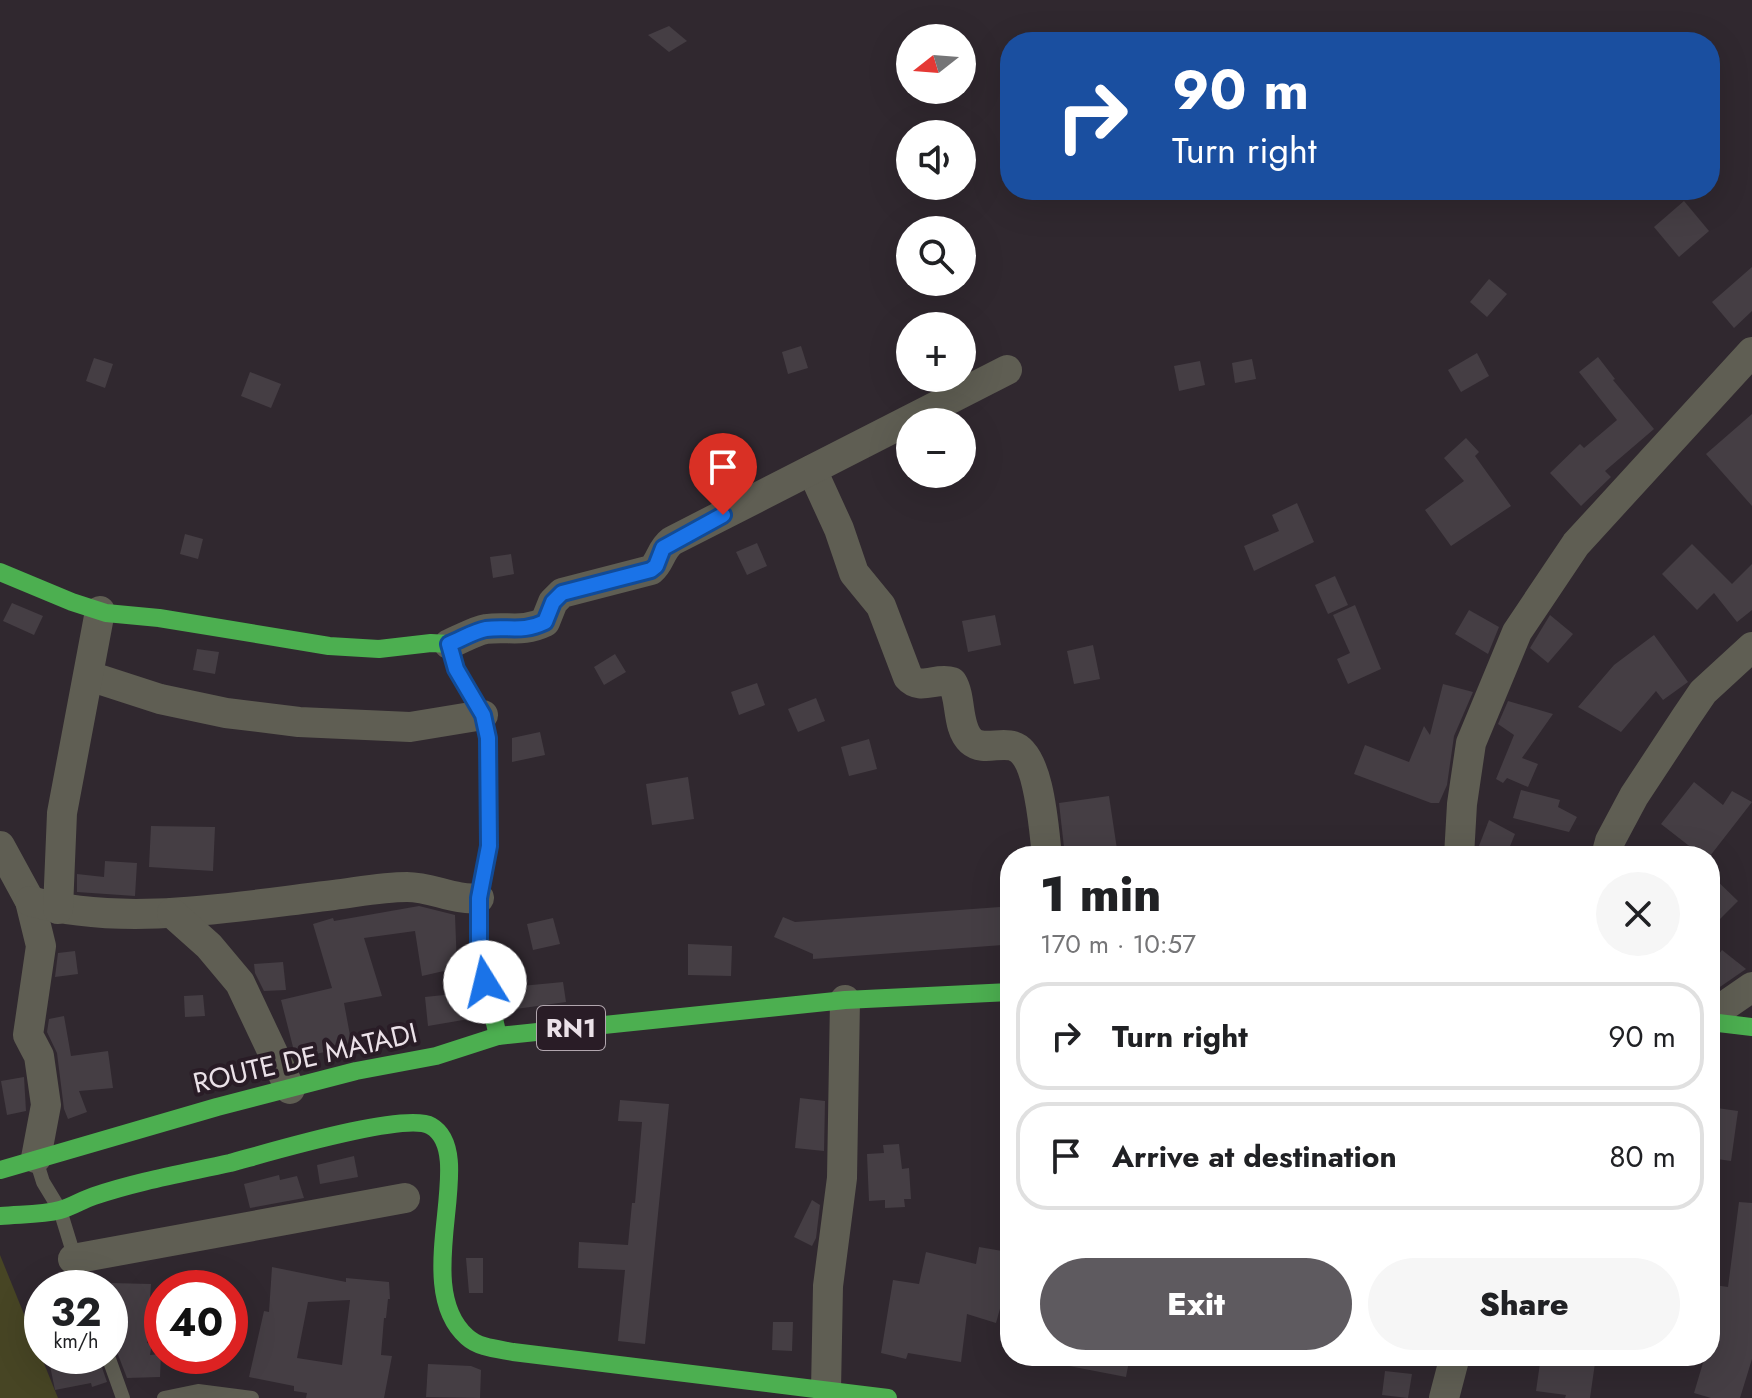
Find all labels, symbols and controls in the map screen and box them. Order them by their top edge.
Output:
north arrow [896,24,976,104]
map controls [896,24,976,488]
text: 90 m [1172,49,1309,130]
icon: right [1040,64,1144,168]
button: sound [896,120,976,200]
text: Turn right [1172,124,1317,176]
button: search [896,216,976,296]
button: + [896,312,976,392]
button: − [896,408,976,488]
pin [689,433,757,515]
icon: arrive [701,445,745,489]
text: 1 min [1040,860,1161,929]
button: close [1596,872,1680,956]
text: 170 m · 10:57 [1040,925,1196,963]
position arrow [443,940,527,1024]
road number: RN1 [537,1006,605,1050]
street label: ROUTE DE MATADI [189,1012,421,1104]
icon: right [1044,1014,1088,1058]
text: Turn right [1112,1015,1248,1058]
text: 90 m [1608,1015,1676,1058]
icon: arrive [1044,1134,1088,1178]
text: Arrive at destination [1112,1135,1397,1178]
text: 80 m [1609,1135,1676,1178]
button: Exit [1040,1258,1352,1350]
button: Share [1368,1258,1680,1350]
speed limit sign: 40 [144,1270,248,1374]
text: 32 [50,1283,102,1341]
text: km/h [53,1327,99,1356]

